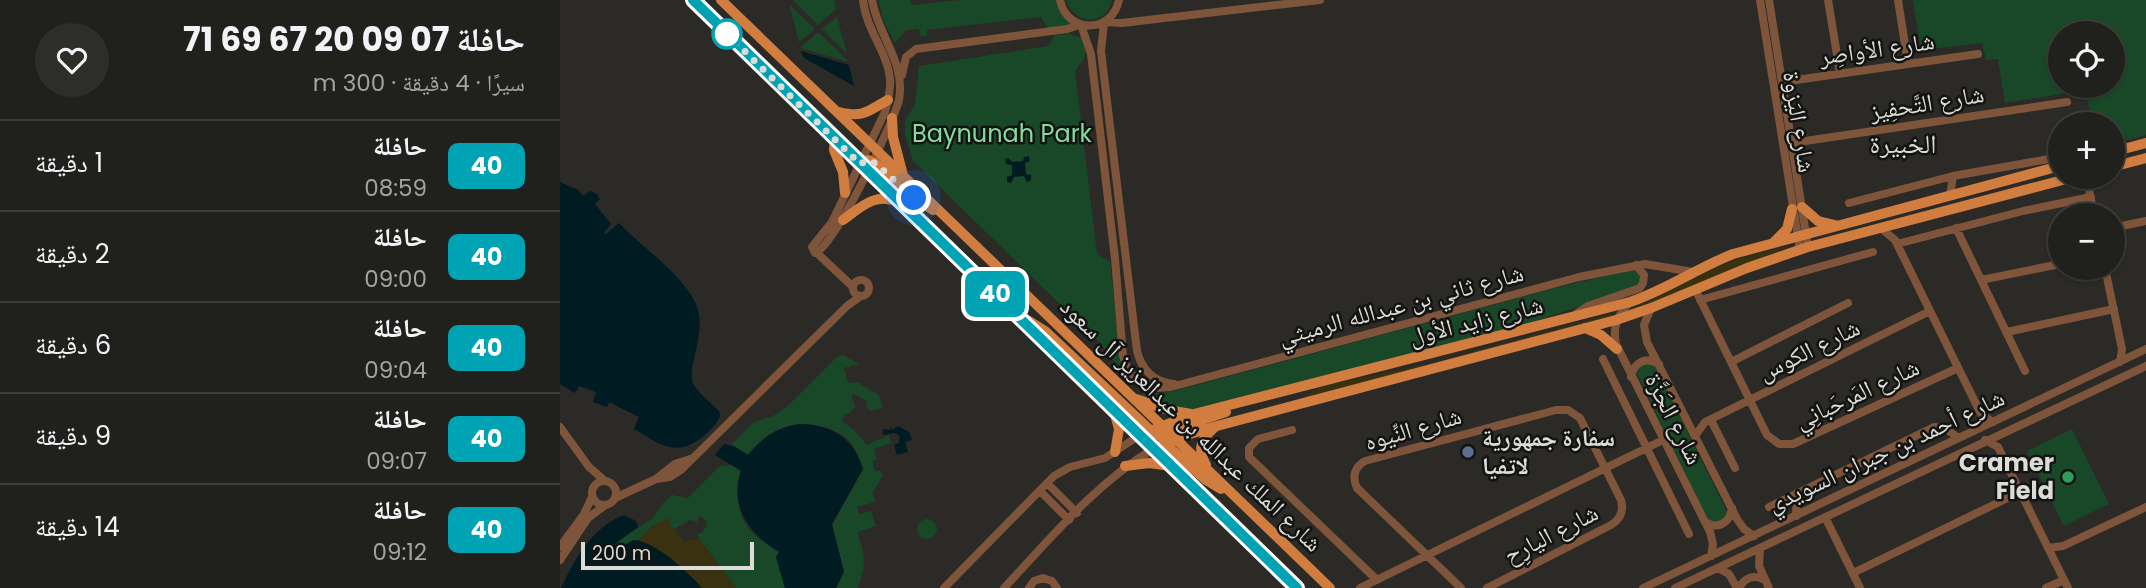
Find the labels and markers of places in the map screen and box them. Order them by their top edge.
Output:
unlabelled marker [712,19,742,49]
place label: سفارة جمهورية لاتفيا [1482,421,1615,482]
marker: سفارة جمهورية لاتفيا [1460,444,1476,460]
place label: Cramer Field [1959,446,2054,507]
marker: Cramer Field [2060,469,2076,485]

